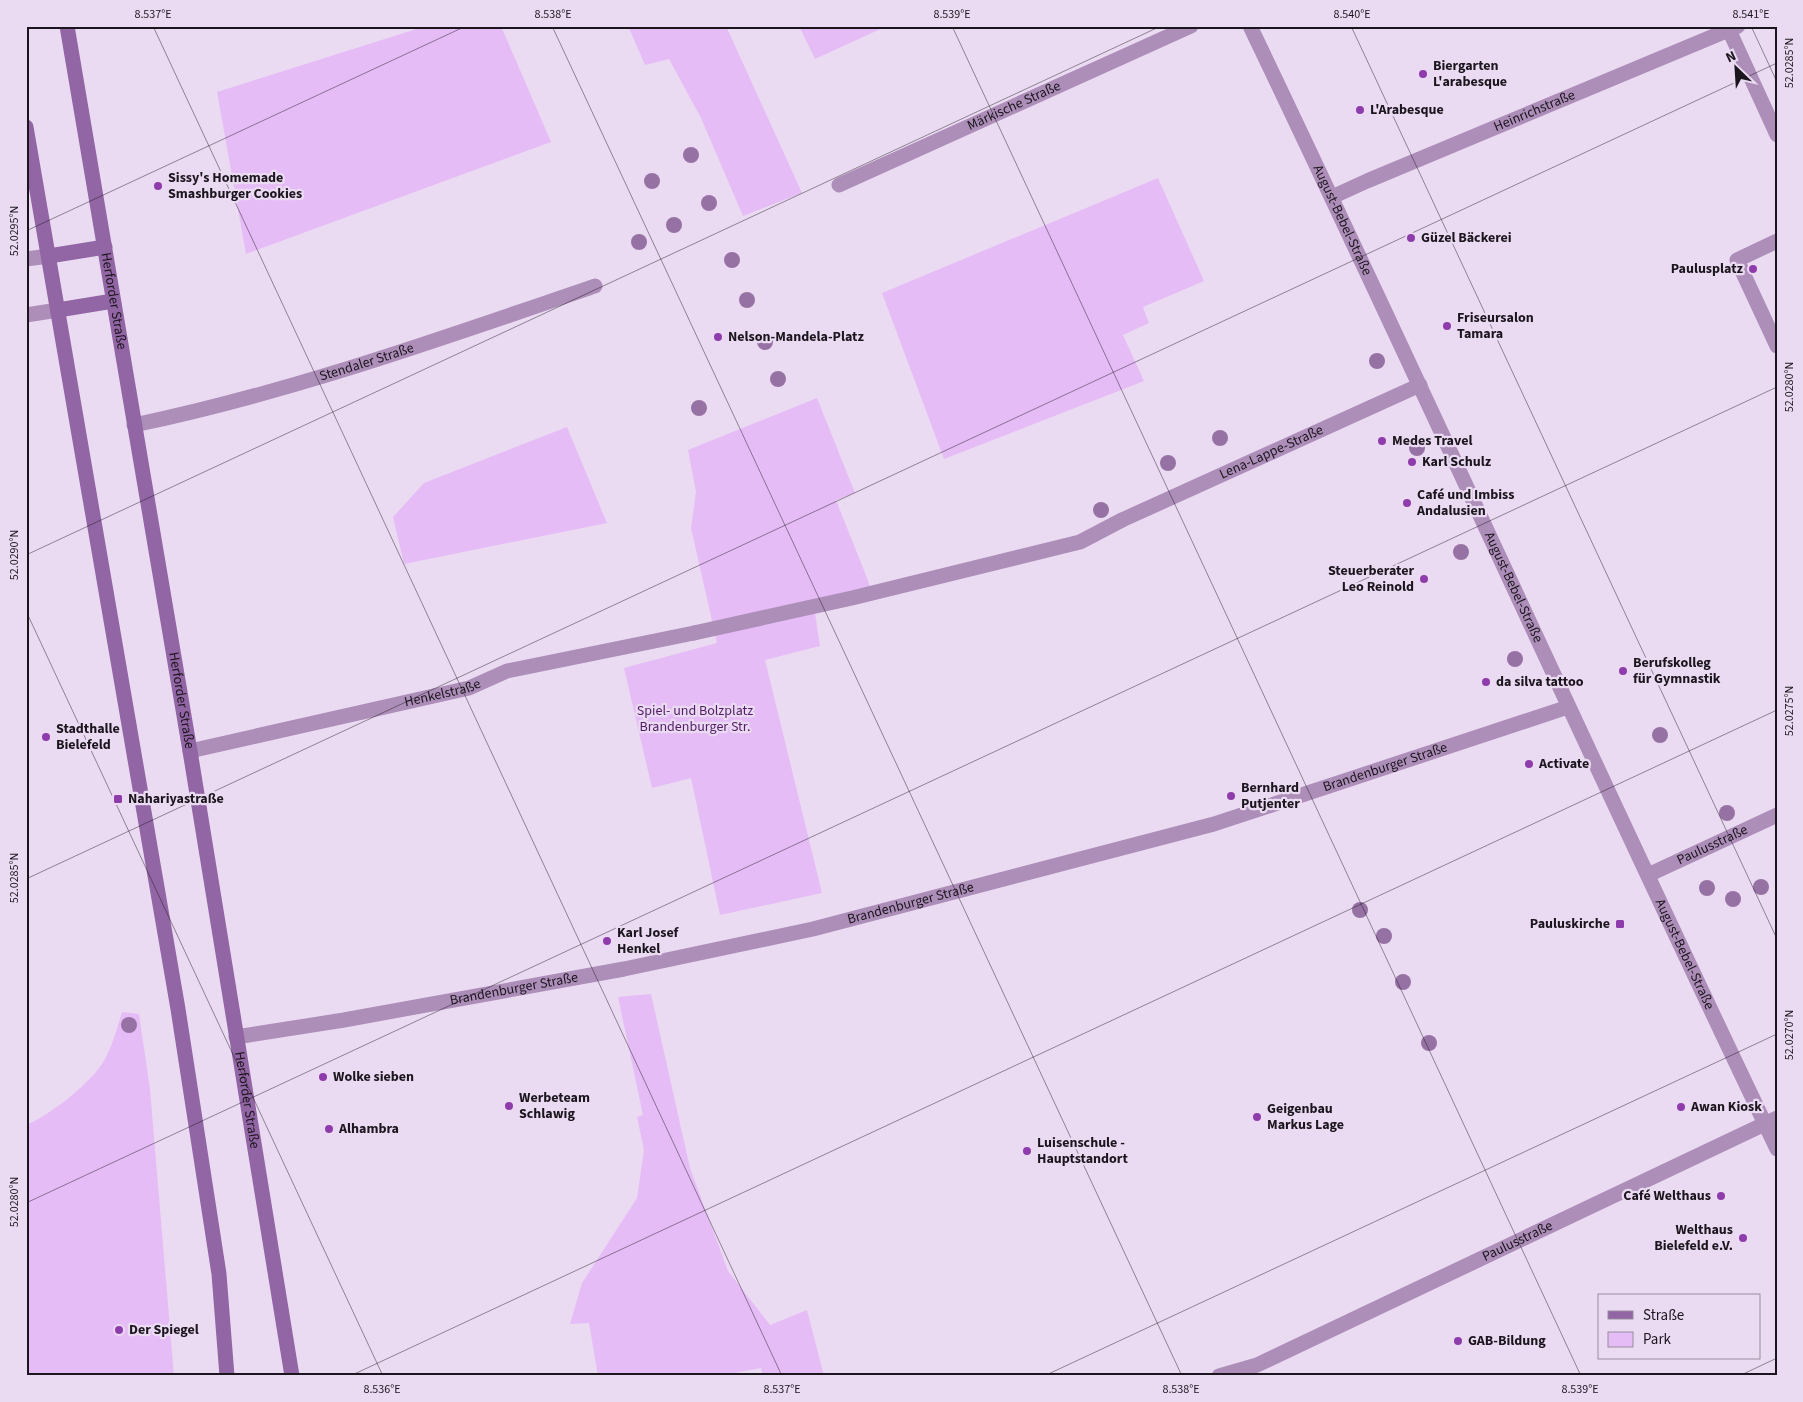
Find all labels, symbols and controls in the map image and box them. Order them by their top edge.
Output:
text: 8.537°E [134,6,172,23]
text: 8.538°E [534,6,572,23]
text: 8.539°E [933,6,971,23]
text: 8.540°E [1333,6,1371,23]
text: 8.541°E [1732,6,1770,23]
text: 52.0285°N [1781,38,1798,88]
north arrow [1710,42,1760,92]
text: N [1722,46,1739,68]
place label: Biergarten L'arabesque [1433,56,1507,92]
marker: Biergarten L'arabesque [1417,68,1429,80]
street label: Märkische Straße [964,76,1064,136]
street label: Heinrichstraße [1491,85,1578,137]
place label: L'Arabesque [1370,100,1444,120]
marker: L'Arabesque [1354,104,1366,116]
street label: August-Bebel-Straße [1308,162,1377,279]
place label: Sissy's Homemade Smashburger Cookies [168,168,302,204]
marker: Sissy's Homemade Smashburger Cookies [152,180,164,192]
text: 52.0295°N [6,206,23,256]
place label: Güzel Bäckerei [1421,228,1512,248]
marker: Güzel Bäckerei [1405,232,1417,244]
street label: Herforder Straße [96,251,132,351]
place label: Paulusplatz [1671,259,1744,279]
marker: Paulusplatz [1747,263,1759,275]
place label: Friseursalon Tamara [1457,308,1534,344]
marker: Friseursalon Tamara [1441,320,1453,332]
place label: Nelson-Mandela-Platz [728,327,864,347]
marker: Nelson-Mandela-Platz [712,331,724,343]
street label: Stendaler Straße [317,338,416,387]
text: 52.0280°N [1781,362,1798,412]
street label: Lena-Lappe-Straße [1216,420,1327,485]
place label: Medes Travel [1392,431,1472,451]
marker: Medes Travel [1376,435,1388,447]
place label: Karl Schulz [1422,452,1492,472]
marker: Karl Schulz [1406,456,1418,468]
place label: Café und Imbiss Andalusien [1416,485,1515,521]
marker: Café und Imbiss Andalusien [1401,497,1413,509]
street label: August-Bebel-Straße [1479,529,1548,646]
text: 52.0290°N [6,530,23,580]
place label: Steuerberater Leo Reinold [1328,561,1414,597]
marker: Steuerberater Leo Reinold [1418,573,1430,585]
street label: Herforder Straße [163,650,199,750]
place label: Berufskolleg für Gymnastik [1633,653,1721,689]
marker: Berufskolleg für Gymnastik [1617,665,1629,677]
place label: da silva tattoo [1496,672,1584,692]
street label: Henkelstraße [402,674,484,712]
marker: da silva tattoo [1480,676,1492,688]
text: 52.0275°N [1781,686,1798,736]
park label: Spiel- und Bolzplatz Brandenburger Str. [637,701,753,737]
place label: Stadthalle Bielefeld [56,719,120,755]
marker: Stadthalle Bielefeld [40,731,52,743]
street label: Brandenburger Straße [1320,737,1450,797]
place label: Activate [1538,754,1589,774]
marker: Activate [1523,758,1535,770]
place label: Bernhard Putjenter [1241,778,1300,814]
place label: Nahariyastraße [128,789,224,809]
marker: Bernhard Putjenter [1225,790,1237,802]
marker: Nahariyastraße [112,793,124,805]
street label: Paulusstraße [1674,820,1751,870]
text: 52.0285°N [6,853,23,903]
street label: Brandenburger Straße [845,877,976,930]
street label: August-Bebel-Straße [1650,896,1719,1013]
place label: Pauluskirche [1530,914,1610,934]
marker: Pauluskirche [1614,918,1626,930]
place label: Karl Josef Henkel [617,923,680,959]
marker: Karl Josef Henkel [601,935,613,947]
street label: Brandenburger Straße [448,968,580,1011]
text: 52.0270°N [1781,1010,1798,1060]
street label: Herforder Straße [229,1050,265,1150]
place label: Wolke sieben [333,1067,414,1087]
marker: Wolke sieben [317,1071,329,1083]
place label: Werbeteam Schlawig [519,1088,590,1124]
place label: Awan Kiosk [1690,1097,1762,1117]
place label: Geigenbau Markus Lage [1267,1099,1344,1135]
marker: Werbeteam Schlawig [503,1100,515,1112]
marker: Awan Kiosk [1675,1101,1687,1113]
marker: Geigenbau Markus Lage [1251,1111,1263,1123]
place label: Alhambra [338,1119,399,1139]
marker: Alhambra [323,1123,335,1135]
place label: Luisenschule - Hauptstandort [1037,1133,1128,1169]
marker: Luisenschule - Hauptstandort [1021,1145,1033,1157]
text: 52.0280°N [6,1177,23,1227]
place label: Café Welthaus [1623,1186,1711,1206]
marker: Café Welthaus [1715,1190,1727,1202]
street label: Paulusstraße [1479,1216,1556,1267]
place label: Welthaus Bielefeld e.V. [1654,1220,1733,1256]
marker: Welthaus Bielefeld e.V. [1737,1232,1749,1244]
legend [1598,1294,1760,1360]
text: Straße [1643,1305,1684,1326]
place label: Der Spiegel [129,1320,199,1340]
marker: Der Spiegel [113,1324,125,1336]
text: Park [1643,1329,1672,1350]
place label: GAB-Bildung [1468,1331,1546,1351]
marker: GAB-Bildung [1452,1335,1464,1347]
text: 8.536°E [363,1381,401,1398]
text: 8.537°E [763,1381,801,1398]
text: 8.538°E [1162,1381,1200,1398]
text: 8.539°E [1561,1381,1599,1398]

